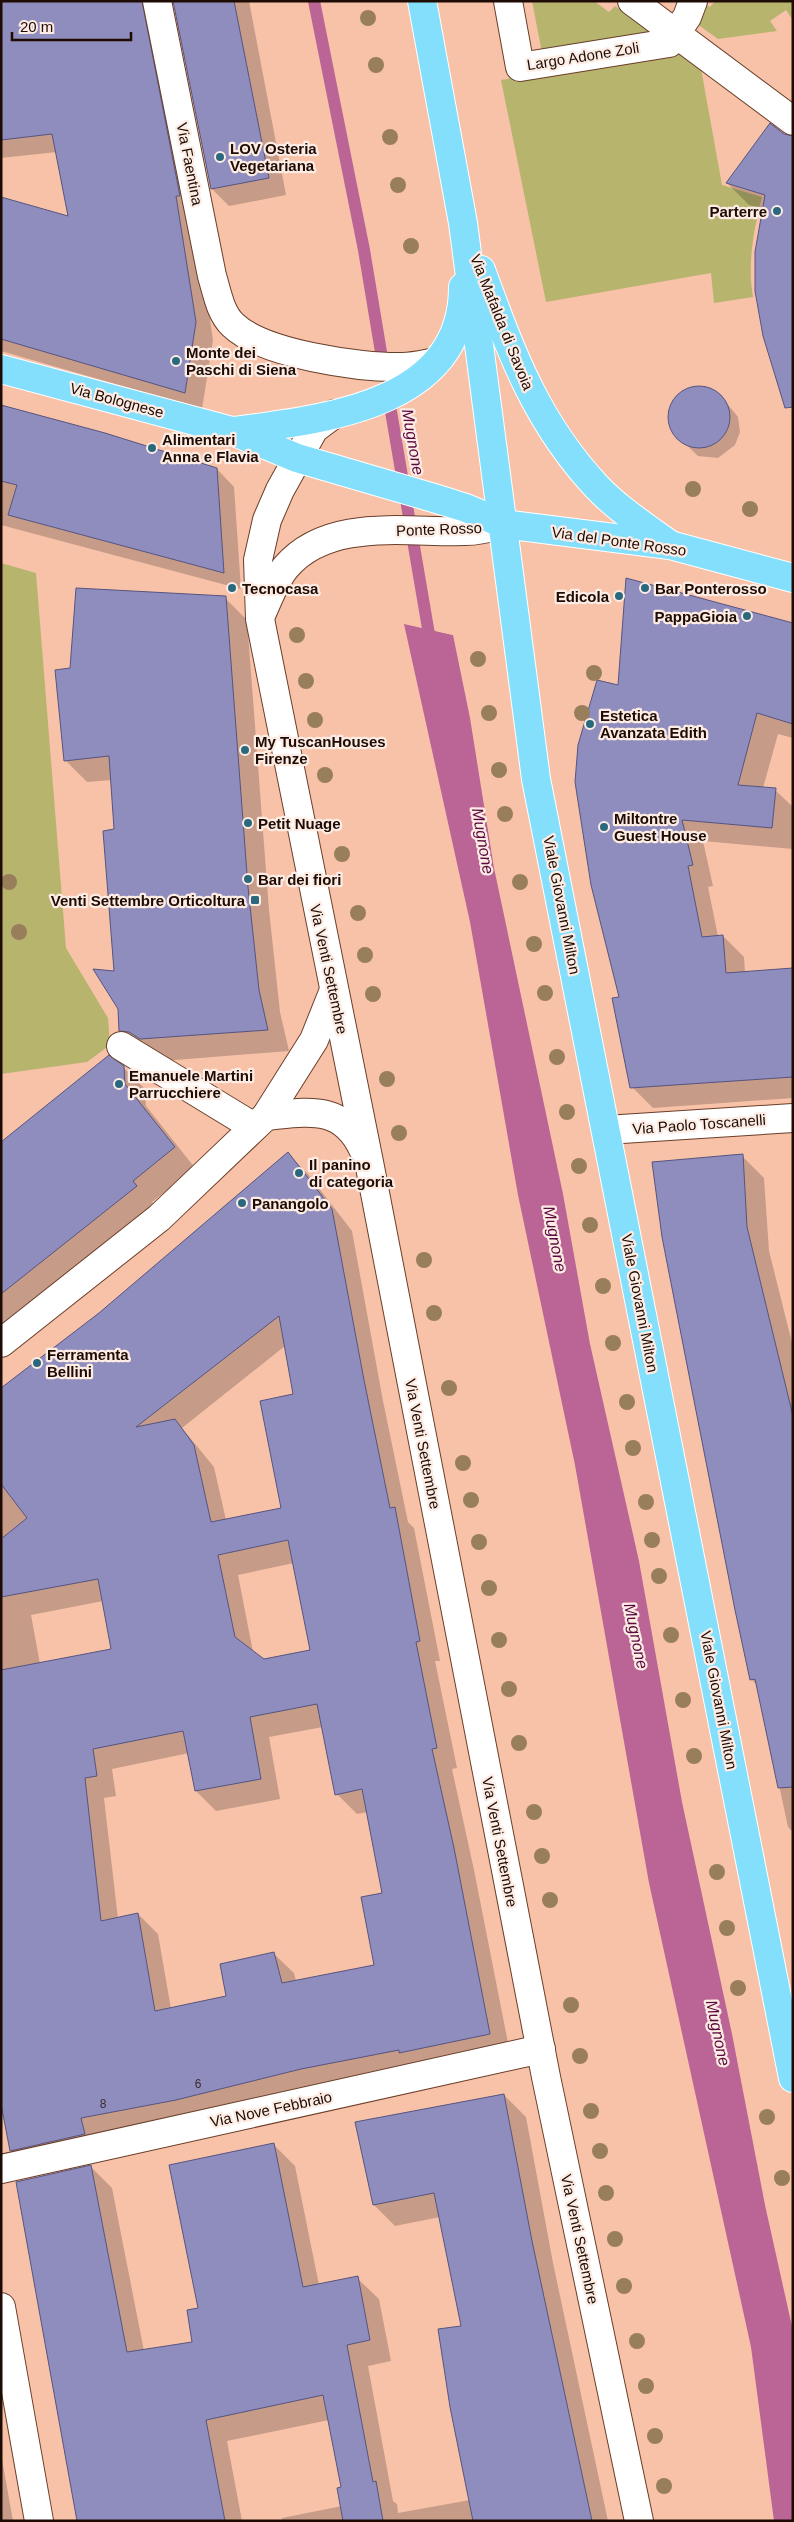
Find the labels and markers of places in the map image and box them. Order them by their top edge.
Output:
place label: LOV Osteria Vegetariana [230,140,317,174]
marker: LOV Osteria Vegetariana [214,151,226,163]
place label: Parterre [709,203,767,220]
marker: Parterre [771,205,783,217]
place label: Monte dei Paschi di Siena [186,344,297,378]
marker: Monte dei Paschi di Siena [170,355,182,367]
place label: Alimentari Anna e Flavia [162,431,259,465]
marker: Alimentari Anna e Flavia [146,442,158,454]
place label: Tecnocasa [242,580,319,597]
place label: Bar Ponterosso [655,580,767,597]
marker: Tecnocasa [226,582,238,594]
marker: Bar Ponterosso [639,582,651,594]
place label: Edicola [556,588,610,605]
marker: Edicola [613,590,625,602]
place label: PappaGioia [654,608,738,625]
marker: PappaGioia [741,610,753,622]
place label: Estetica Avanzata Edith [600,707,707,741]
marker: Estetica Avanzata Edith [584,718,596,730]
place label: My TuscanHouses Firenze [255,733,386,767]
marker: My TuscanHouses Firenze [239,744,251,756]
place label: Miltontre Guest House [614,810,707,844]
place label: Petit Nuage [258,815,341,832]
marker: Petit Nuage [242,817,254,829]
marker: Miltontre Guest House [598,821,610,833]
place label: Bar dei fiori [258,871,341,888]
marker: Bar dei fiori [242,873,254,885]
place label: Venti Settembre Orticoltura [51,892,246,909]
marker: Venti Settembre Orticoltura [249,894,261,906]
place label: Emanuele Martini Parrucchiere [129,1067,253,1101]
marker: Emanuele Martini Parrucchiere [113,1078,125,1090]
place label: Il panino di categoria [309,1156,394,1190]
marker: Il panino di categoria [293,1167,305,1179]
place label: Panangolo [252,1195,329,1212]
marker: Panangolo [236,1197,248,1209]
place label: Ferramenta Bellini [47,1346,129,1380]
marker: Ferramenta Bellini [31,1357,43,1369]

